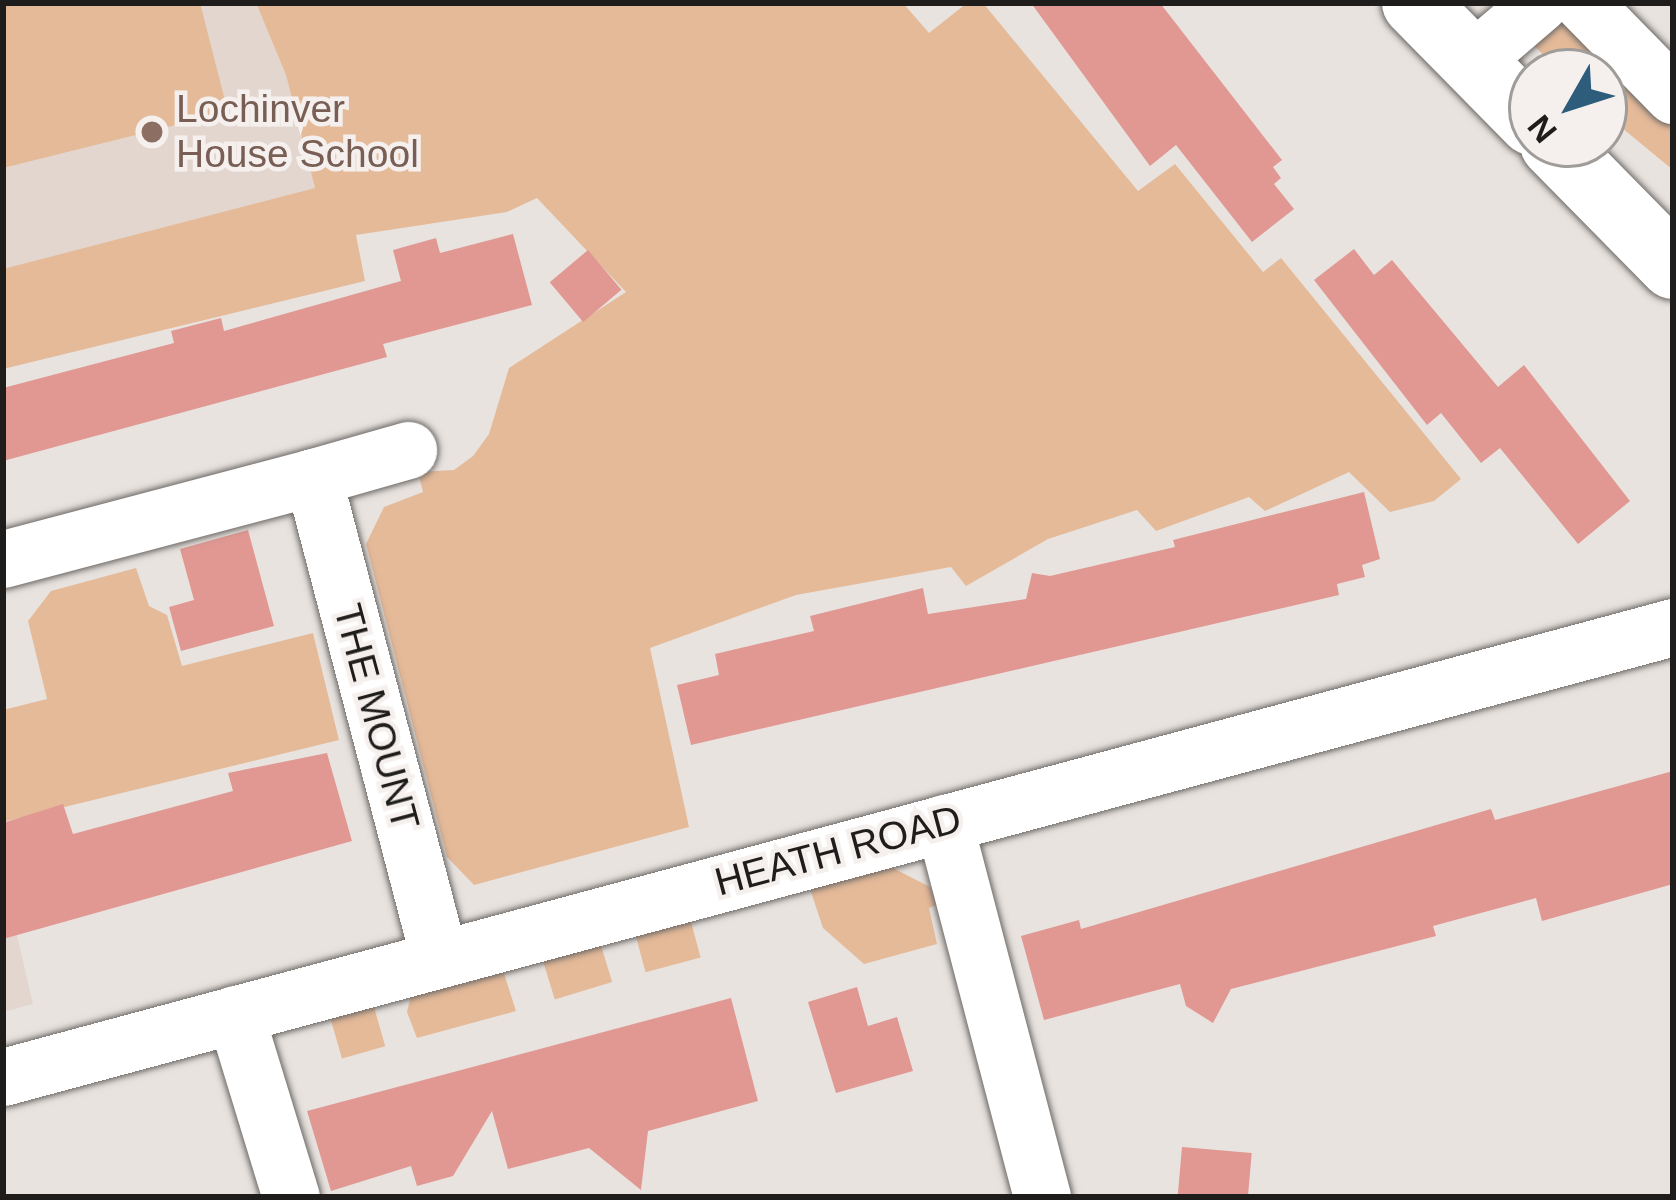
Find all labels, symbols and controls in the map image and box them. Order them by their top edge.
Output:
north arrow [1508,48,1628,168]
place label: Lochinver House School [176,87,419,178]
text: N [1520,108,1564,150]
marker: Lochinver House School [139,119,165,145]
street label: THE MOUNT [323,599,429,835]
street label: HEATH ROAD [710,796,966,906]

